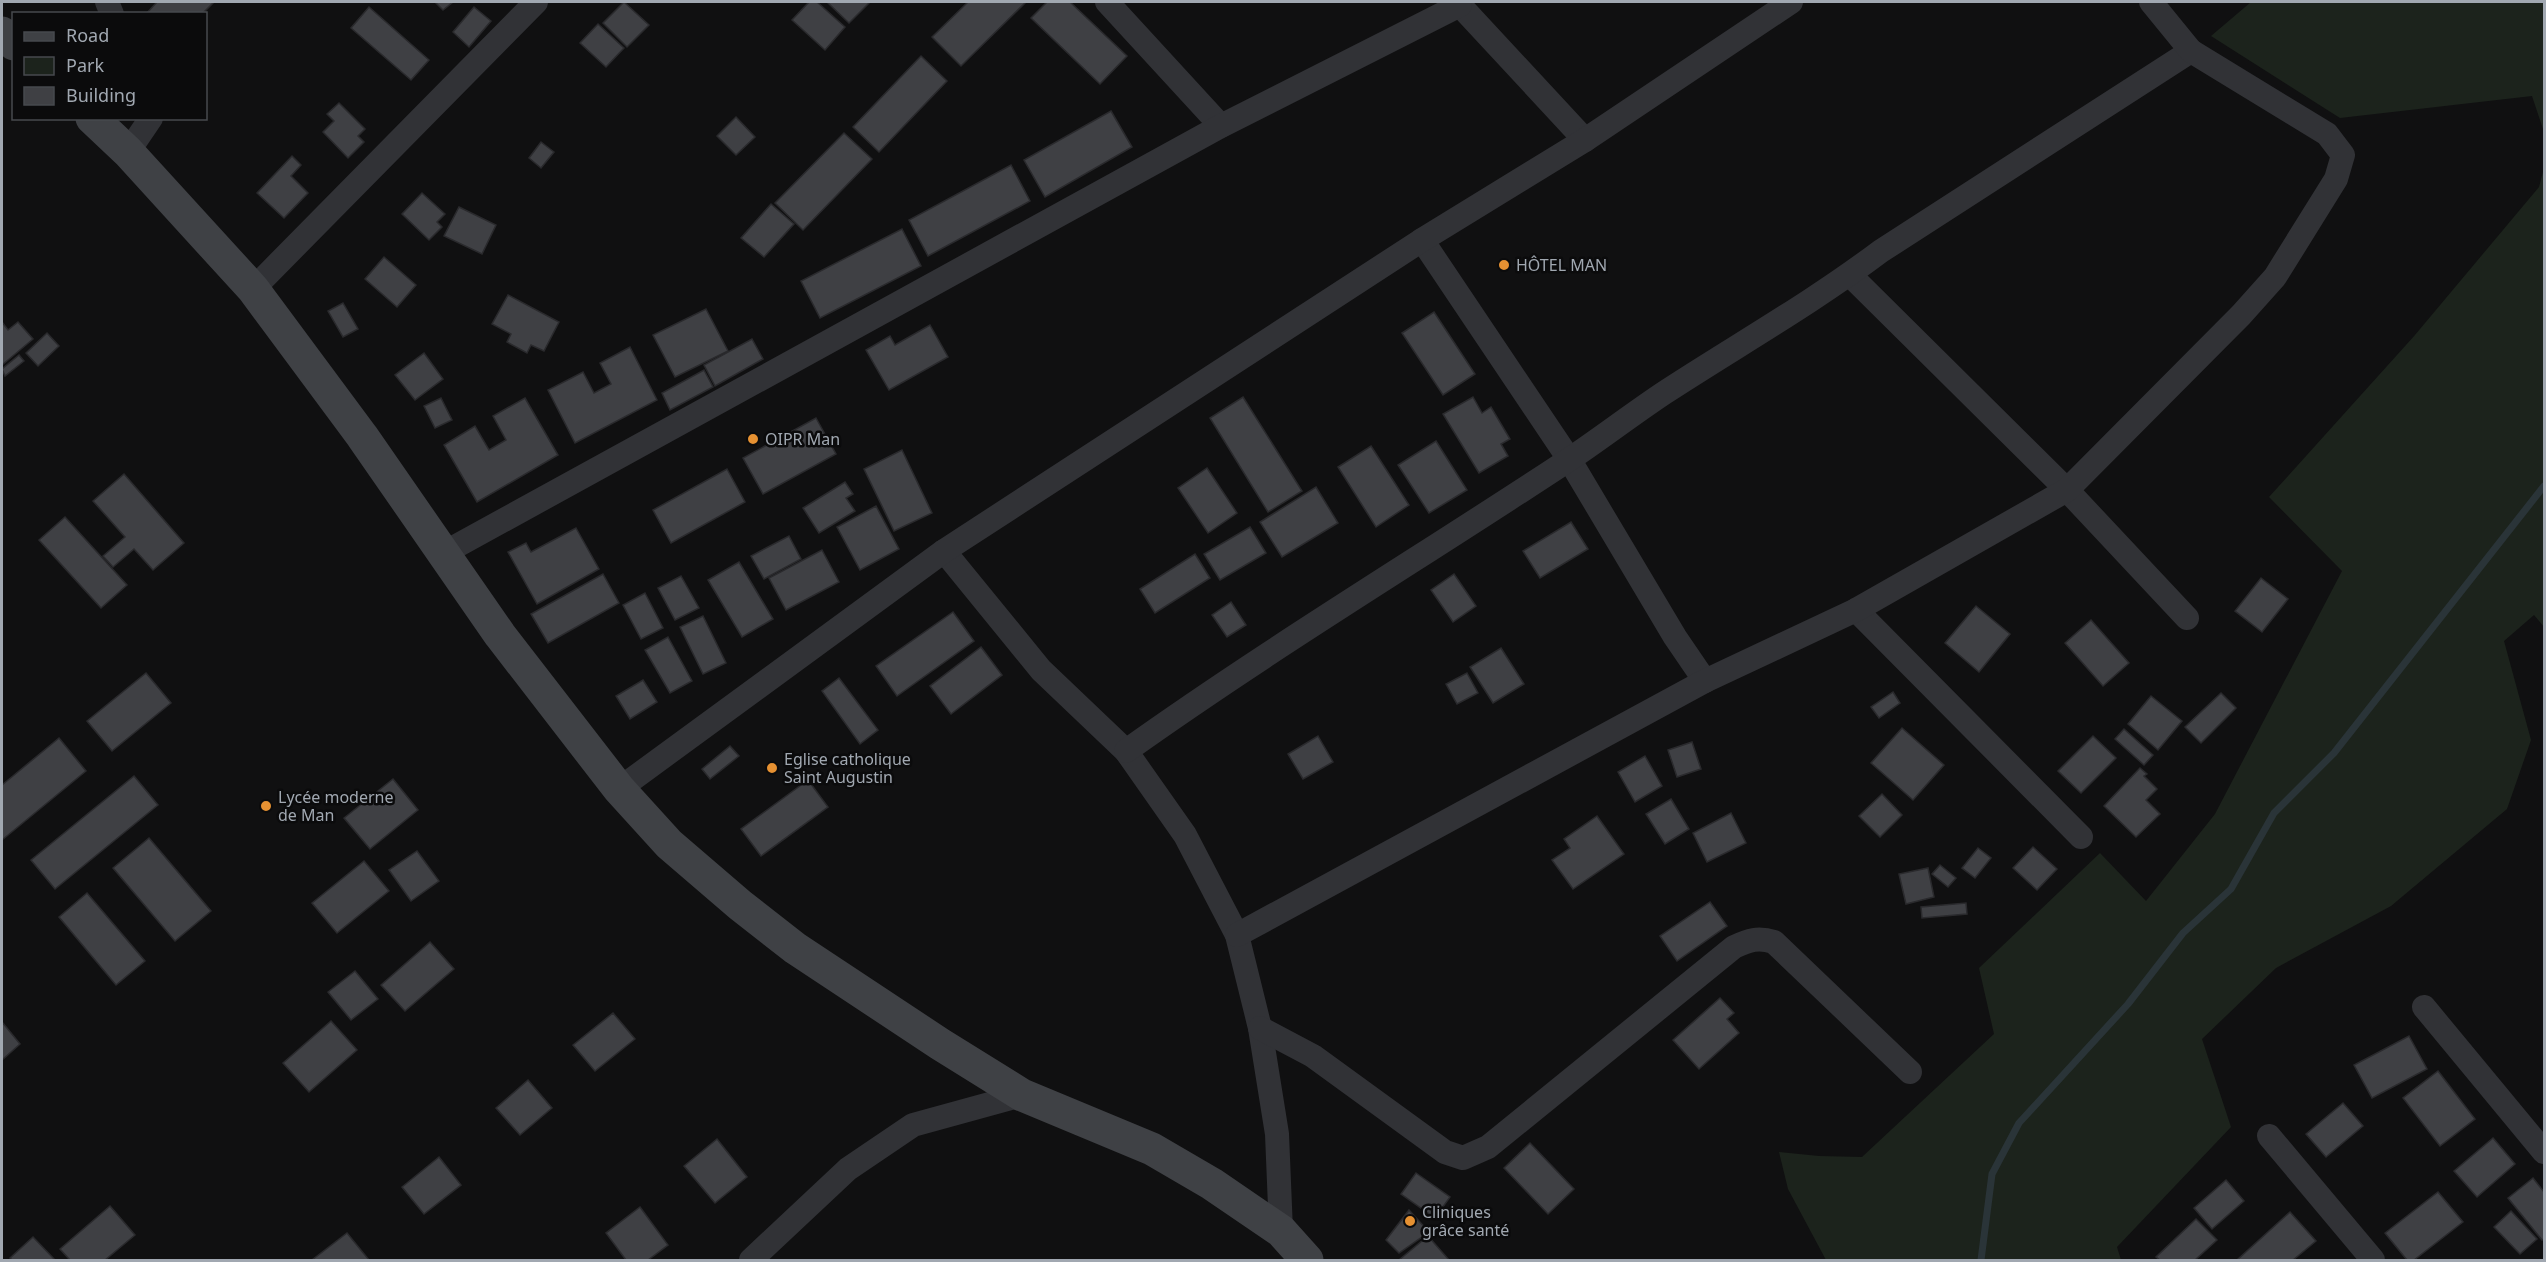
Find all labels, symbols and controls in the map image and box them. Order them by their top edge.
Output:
legend [12,12,207,120]
text: Road [66,23,109,47]
text: Park [66,53,104,77]
text: Building [66,83,136,107]
place label: HÔTEL MAN [1516,254,1607,276]
marker: HÔTEL MAN [1497,258,1511,272]
place label: OIPR Man [765,428,840,450]
marker: OIPR Man [746,432,760,446]
place label: Eglise catholique Saint Augustin [784,748,911,788]
marker: Eglise catholique Saint Augustin [765,761,779,775]
place label: Lycée moderne de Man [278,786,393,826]
marker: Lycée moderne de Man [259,799,273,813]
place label: Cliniques grâce santé [1422,1201,1509,1241]
marker: Cliniques grâce santé [1403,1214,1417,1228]

